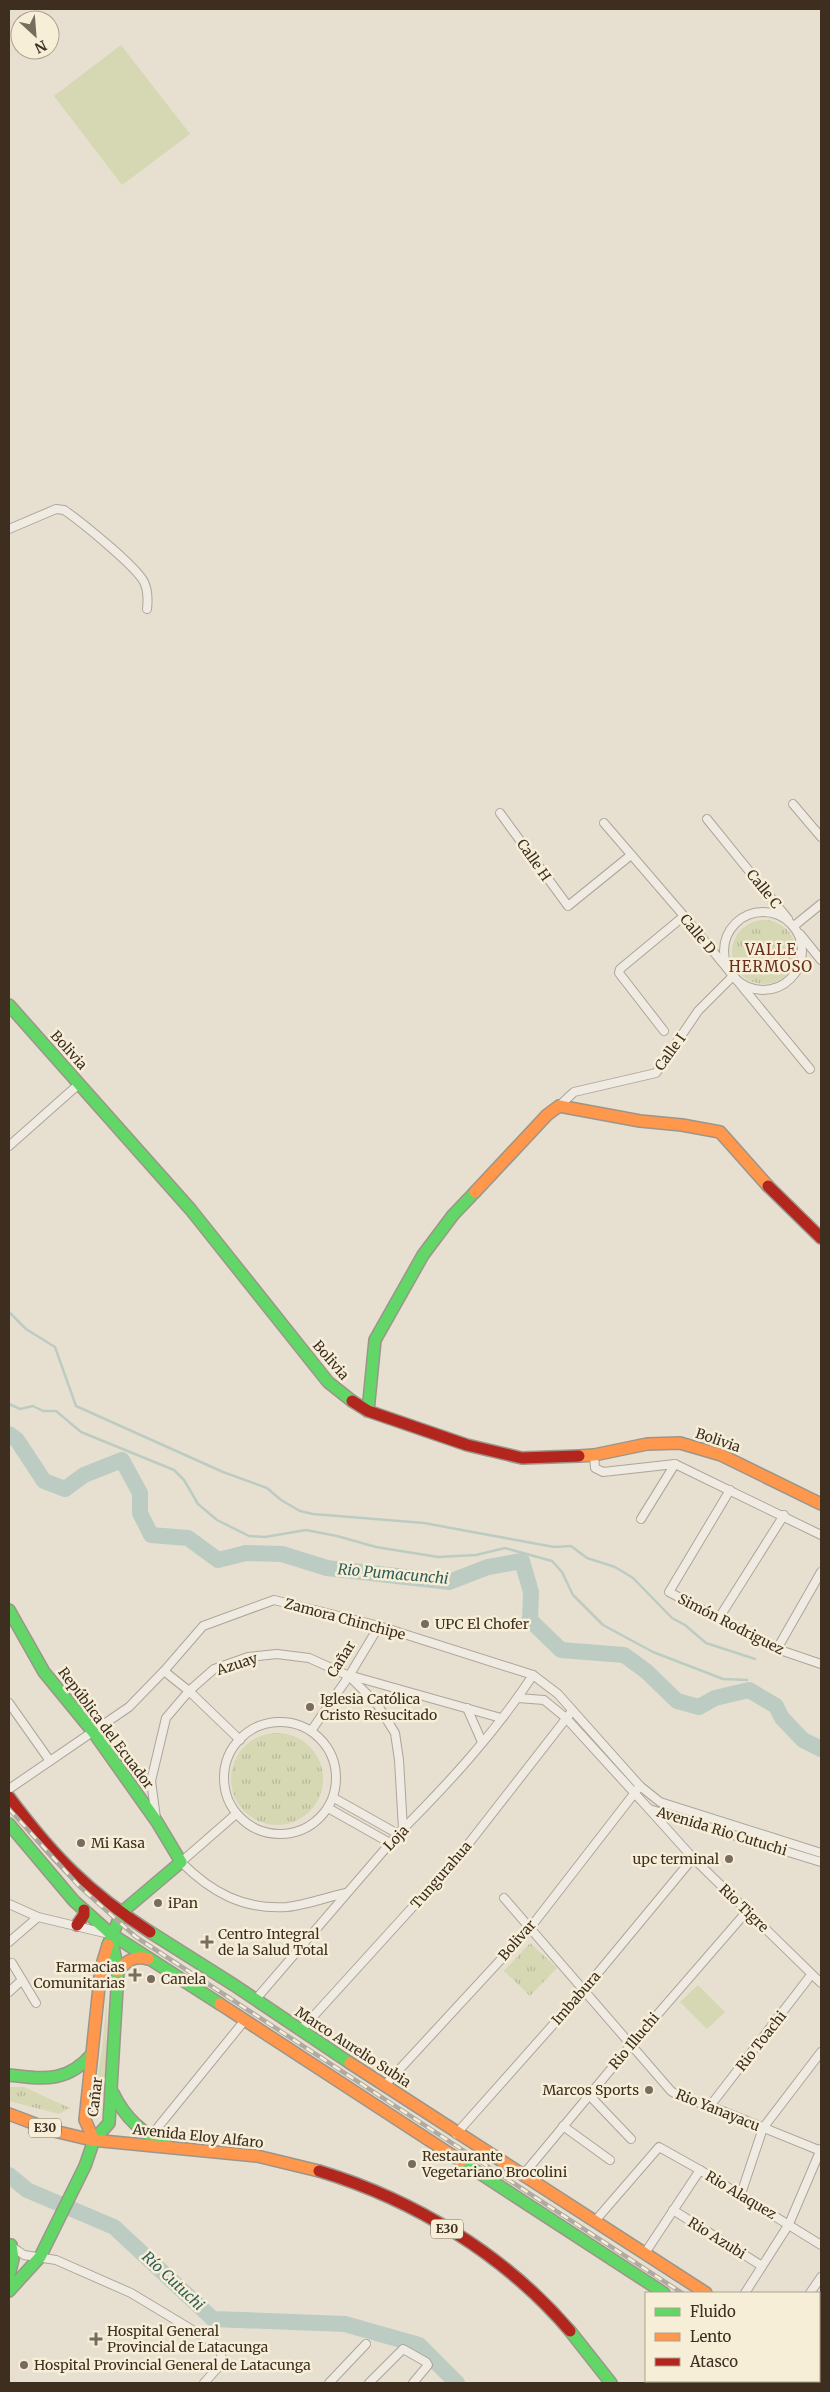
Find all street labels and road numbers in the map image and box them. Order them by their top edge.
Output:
street label: Calle H [513,835,555,885]
street label: Calle C [743,866,785,912]
street label: Calle D [676,910,720,958]
street label: Bolivia [47,1027,92,1074]
street label: Calle I [651,1030,689,1074]
street label: Bolivia [309,1337,353,1384]
street label: Bolivia [693,1424,743,1456]
street label: Simón Rodriguez [675,1589,787,1659]
street label: Zamora Chinchipe [282,1594,408,1644]
street label: Cañar [323,1637,359,1681]
street label: Azuay [213,1649,261,1679]
street label: República del Ecuador [54,1664,158,1792]
street label: Avenida Rio Cutuchi [654,1802,790,1860]
street label: Loja [380,1821,413,1855]
street label: Tungurahua [407,1837,476,1912]
street label: Rio Tigre [716,1880,772,1936]
street label: Bolivar [494,1916,540,1964]
street label: Imbabura [548,1967,605,2029]
street label: Marco Aurelio Subia [292,2003,415,2091]
street label: Rio Toachi [732,2007,790,2075]
street label: Rio Illuchi [605,2009,663,2073]
street label: Cañar [84,2076,106,2118]
street label: Rio Yanayacu [673,2085,763,2135]
road number: E30 [29,2118,61,2138]
street label: Avenida Eloy Alfaro [131,2120,264,2152]
street label: Rio Alaquez [702,2167,780,2223]
street label: Rio Azubi [685,2213,750,2263]
road number: E30 [431,2220,463,2238]

